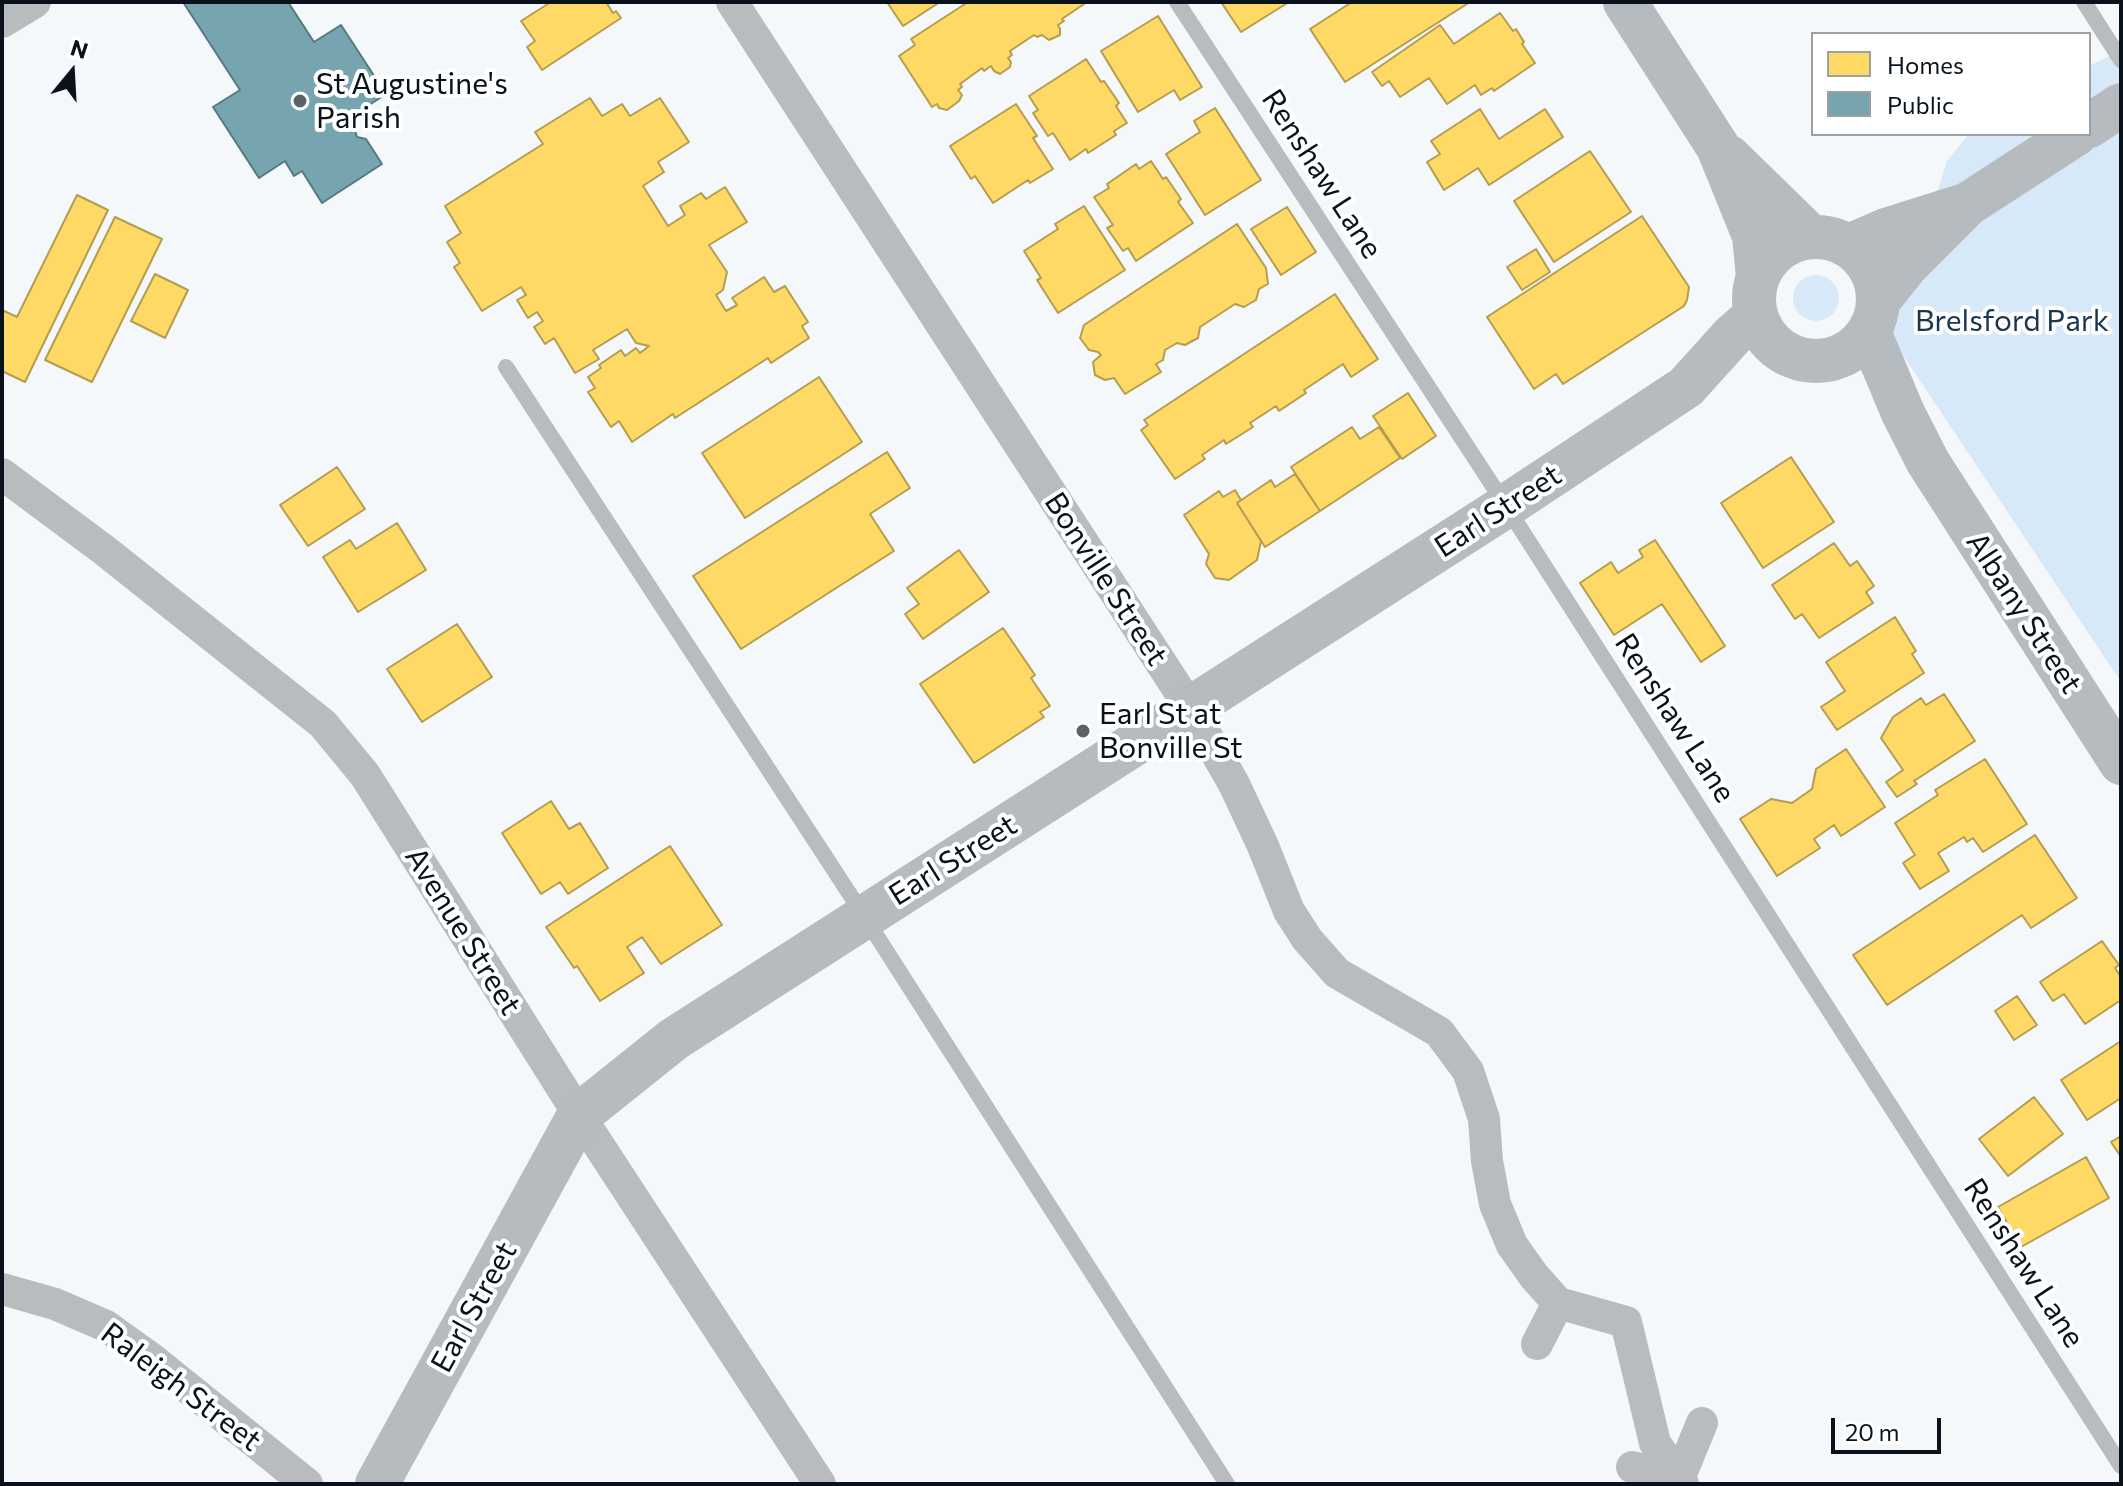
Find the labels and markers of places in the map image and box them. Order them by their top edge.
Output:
place label: St Augustine's Parish [316,66,508,136]
marker: St Augustine's Parish [291,92,309,110]
place label: Earl St at Bonville St [1099,696,1243,766]
marker: Earl St at Bonville St [1074,722,1092,740]

